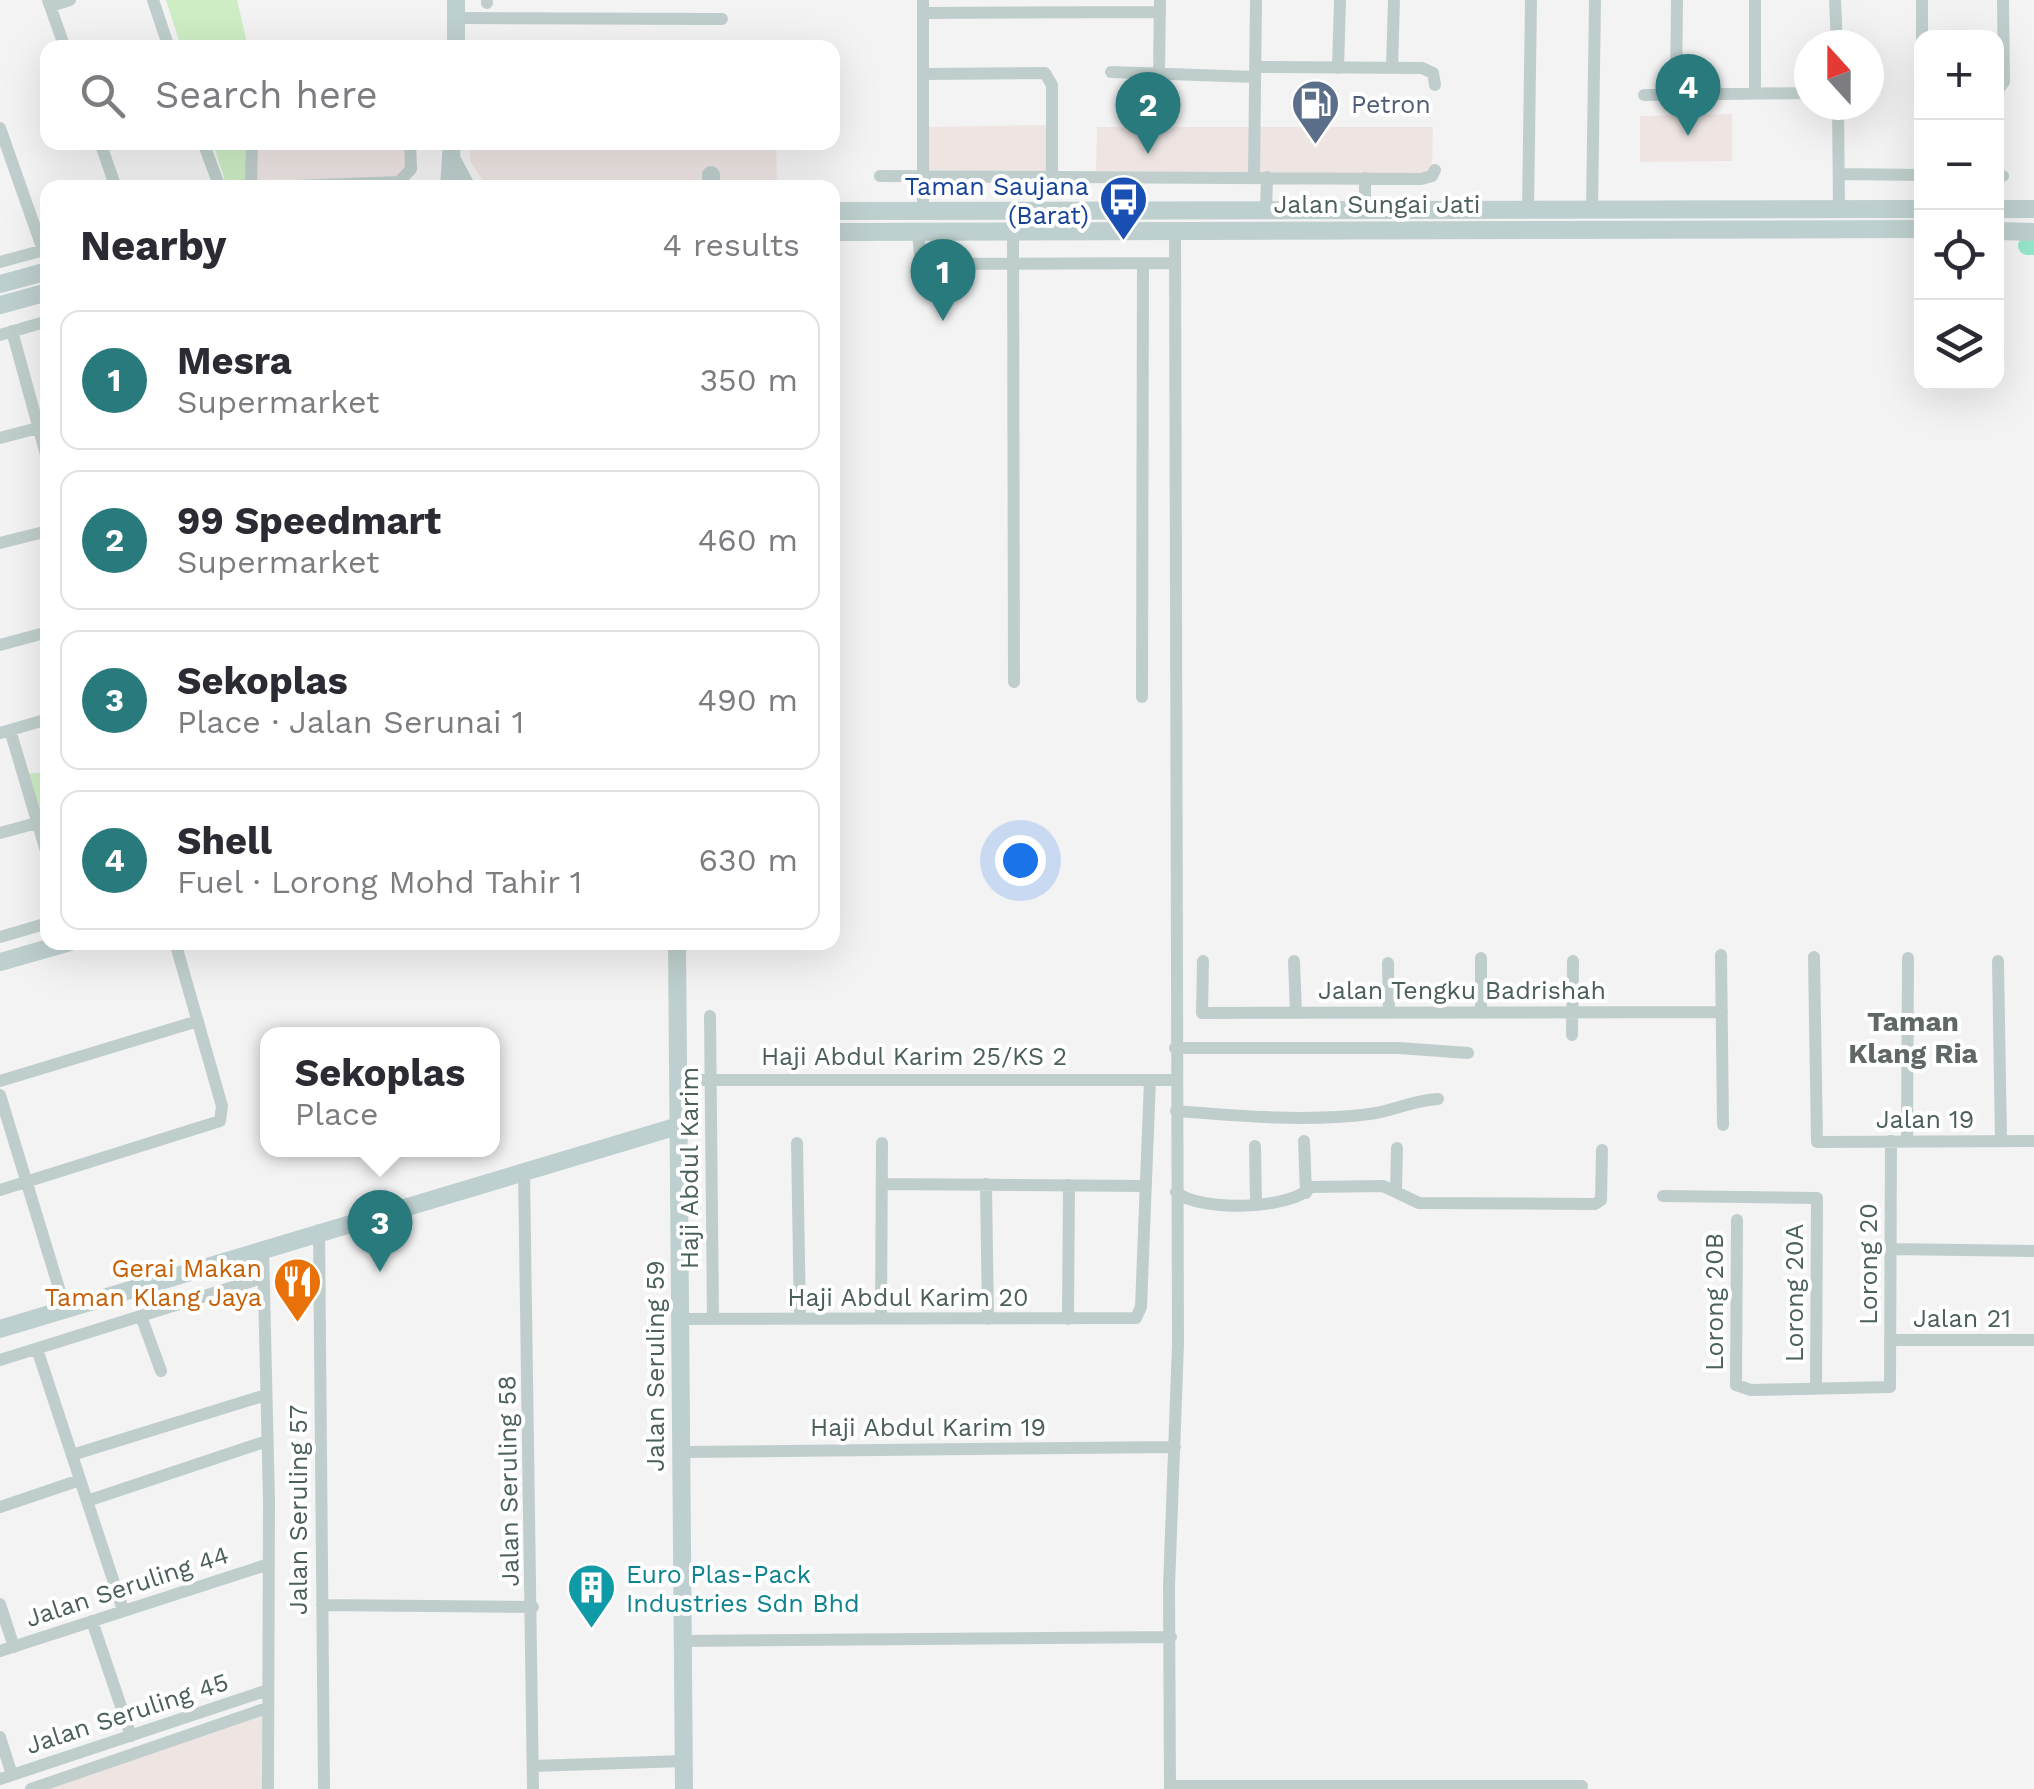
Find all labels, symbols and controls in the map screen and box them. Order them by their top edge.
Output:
north arrow [1794,30,1884,120]
map controls [1914,30,2004,390]
button: + [1914,30,2004,120]
search box [40,40,840,150]
pin: 4 [1656,54,1720,136]
icon: search [75,68,130,123]
pin: 2 [1116,72,1180,154]
text: Search here [155,73,378,117]
fuel station icon: Petron [1290,78,1342,146]
place label: Petron [1351,90,1431,119]
button: − [1914,120,2004,210]
place label: Taman Saujana (Barat) [905,172,1089,230]
bus stop icon: Taman Saujana (Barat) [1098,174,1150,242]
street label: Jalan Sungai Jati [1274,190,1480,219]
button: locate [1914,210,2004,300]
text: Nearby [80,221,227,270]
text: 4 results [662,226,800,264]
pin: 1 [910,238,976,321]
button: layers [1914,300,2004,390]
text: Mesra [177,339,292,383]
text: 1 [108,361,121,399]
text: 350 m [699,361,798,399]
text: Supermarket [177,383,379,421]
text: 99 Speedmart [177,499,441,543]
text: 2 [105,521,124,559]
text: 460 m [698,521,798,559]
text: Supermarket [177,543,379,581]
text: Sekoplas [177,659,348,703]
text: 3 [105,681,124,719]
text: 490 m [697,681,798,719]
text: Place · Jalan Serunai 1 [177,703,524,741]
text: Shell [177,819,272,863]
your location [995,835,1046,886]
text: 4 [104,841,125,879]
text: 630 m [699,841,798,879]
text: Fuel · Lorong Mohd Tahir 1 [177,863,582,901]
street label: Jalan Tengku Badrishah [1318,976,1606,1005]
district label: Taman Klang Ria [1848,1005,1979,1070]
popup [260,1027,500,1157]
street label: Haji Abdul Karim 25/KS 2 [761,1042,1067,1071]
text: Sekoplas [295,1051,465,1095]
street label: Haji Abdul Karim [675,1067,704,1269]
text: Place [295,1095,378,1133]
street label: Jalan 19 [1876,1105,1974,1134]
pin: 3 [348,1190,412,1272]
street label: Lorong 20 [1854,1203,1883,1325]
street label: Lorong 20A [1780,1224,1809,1362]
street label: Lorong 20B [1700,1233,1729,1371]
place label: Gerai Makan Taman Klang Jaya [45,1254,262,1312]
restaurant icon: Gerai Makan Taman Klang Jaya [271,1256,323,1324]
street label: Jalan Seruling 59 [641,1260,670,1472]
street label: Haji Abdul Karim 20 [787,1283,1029,1312]
street label: Jalan 21 [1913,1304,2011,1333]
street label: Jalan Seruling 58 [492,1375,525,1587]
street label: Jalan Seruling 57 [284,1405,313,1615]
street label: Haji Abdul Karim 19 [810,1413,1046,1442]
street label: Jalan Seruling 44 [22,1540,232,1633]
place label: Euro Plas-Pack Industries Sdn Bhd [626,1560,860,1618]
building icon: Euro Plas-Pack Industries Sdn Bhd [565,1562,617,1630]
street label: Jalan Seruling 45 [22,1667,232,1760]

